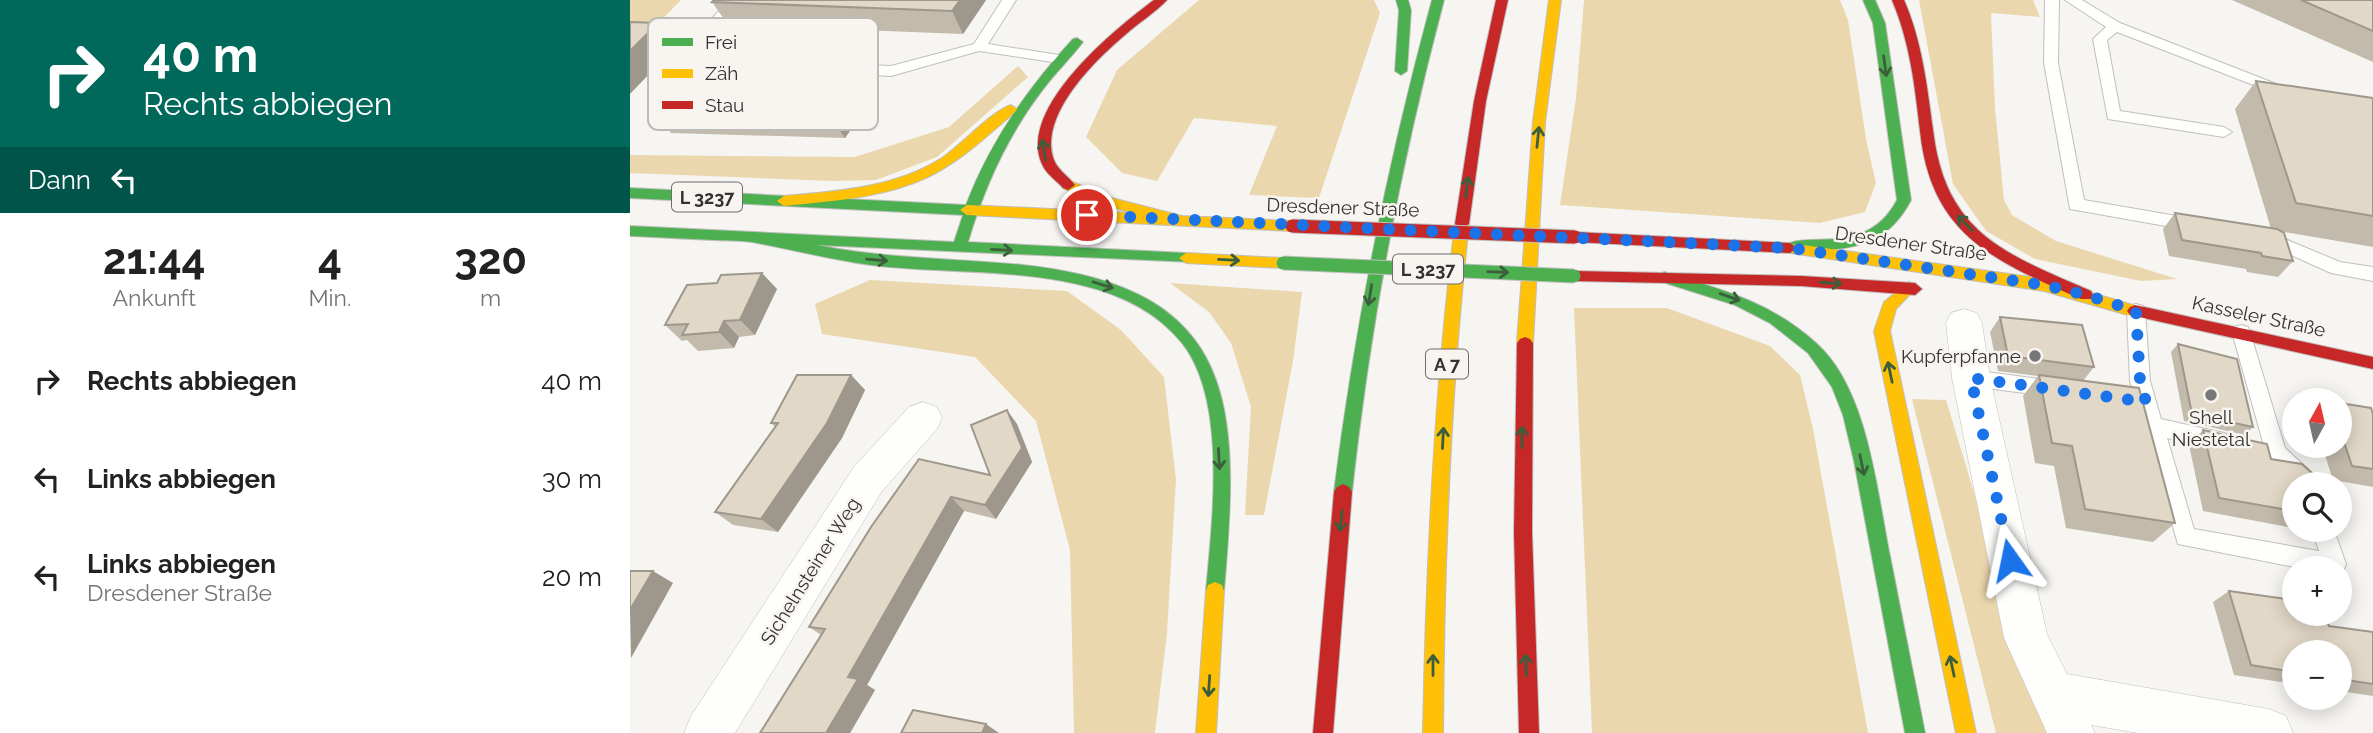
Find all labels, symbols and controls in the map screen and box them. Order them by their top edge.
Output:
legend [648,18,878,130]
text: 40 m [143,26,258,83]
icon: right [28,28,119,119]
text: Frei [705,31,737,53]
one-way arrow [1879,54,1892,77]
text: Zäh [705,62,738,84]
text: Rechts abbiegen [143,85,392,122]
text: Stau [705,94,744,116]
one-way arrow [1532,126,1545,149]
one-way arrow [1037,139,1050,162]
icon: left [105,161,143,199]
text: Dann [28,165,91,195]
one-way arrow [1461,176,1474,199]
road number: L 3237 [672,182,742,212]
pin [1057,185,1117,245]
street label: Dresdener Straße [1266,193,1420,221]
icon: arrive [1068,196,1106,234]
one-way arrow [1957,215,1974,232]
street label: Dresdener Straße [1834,221,1988,265]
text: 21:44 [103,235,206,284]
text: 4 [318,235,342,284]
text: 320 [454,235,527,284]
one-way arrow [990,243,1013,256]
one-way arrow [866,254,888,267]
one-way arrow [1217,254,1240,267]
road number: L 3237 [1393,255,1463,284]
one-way arrow [1486,266,1509,279]
one-way arrow [1819,277,1841,290]
one-way arrow [1092,280,1114,293]
one-way arrow [1363,283,1376,306]
text: Ankunft [113,284,196,311]
text: Min. [308,284,351,311]
text: m [480,284,501,311]
street label: Kasseler Straße [2190,291,2328,341]
one-way arrow [1718,292,1740,304]
place label: Kupferpfanne [1901,345,2021,367]
marker: Kupferpfanne [2027,348,2043,364]
road number: A 7 [1426,350,1468,378]
one-way arrow [1883,361,1897,384]
icon: right [28,362,66,400]
text: Rechts abbiegen [87,366,297,396]
text: 40 m [541,366,602,396]
marker: Shell Niestetal [2203,387,2219,403]
north arrow [2282,388,2352,458]
map controls [2282,388,2352,710]
place label: Shell Niestetal [2172,406,2251,450]
one-way arrow [1515,426,1529,449]
one-way arrow [1437,427,1450,449]
one-way arrow [1213,447,1226,469]
one-way arrow [1856,453,1870,476]
icon: left [28,460,66,498]
text: Links abbiegen [87,464,276,494]
text: 30 m [542,464,602,494]
button: search [2282,472,2352,542]
street label: Sichelnsteiner Weg [756,493,864,649]
one-way arrow [1334,509,1347,532]
position arrow [1973,523,2047,597]
text: Links abbiegen [87,549,276,579]
button: + [2282,556,2352,626]
icon: left [28,558,66,596]
text: 20 m [542,562,602,592]
text: Dresdener Straße [87,579,272,606]
button: − [2282,640,2352,710]
one-way arrow [1426,654,1440,677]
one-way arrow [1520,654,1533,677]
one-way arrow [1945,655,1959,678]
one-way arrow [1203,674,1216,697]

